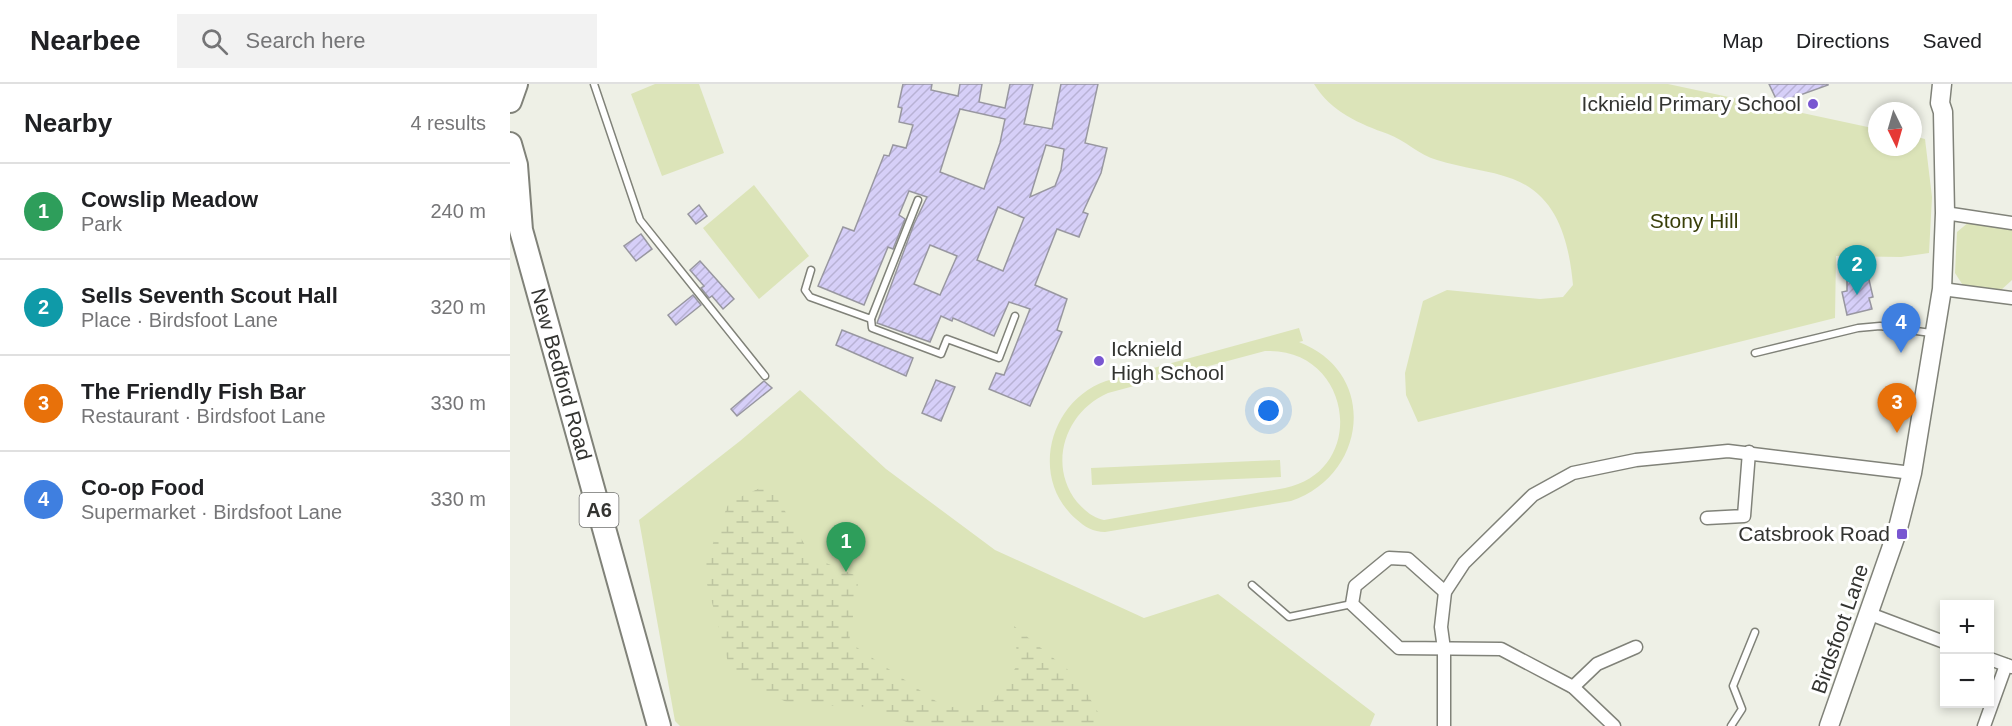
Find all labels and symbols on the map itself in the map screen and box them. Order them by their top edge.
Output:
place label: Icknield Primary School [1582,92,1801,115]
marker: Icknield Primary School [1806,97,1820,111]
north arrow [1868,102,1922,156]
park label: Stony Hill [1650,209,1738,232]
pin: 2 [1838,246,1876,295]
street label: New Bedford Road [527,286,597,463]
pin: 4 [1882,304,1920,353]
place label: Icknield High School [1111,337,1224,384]
marker: Icknield High School [1092,354,1106,368]
pin: 3 [1878,384,1916,433]
your location [1254,396,1283,425]
road number: A6 [580,493,619,527]
pin: 1 [826,522,866,572]
place label: Catsbrook Road [1738,522,1890,545]
marker: Catsbrook Road [1895,527,1909,541]
street label: Birdsfoot Lane [1807,561,1872,697]

